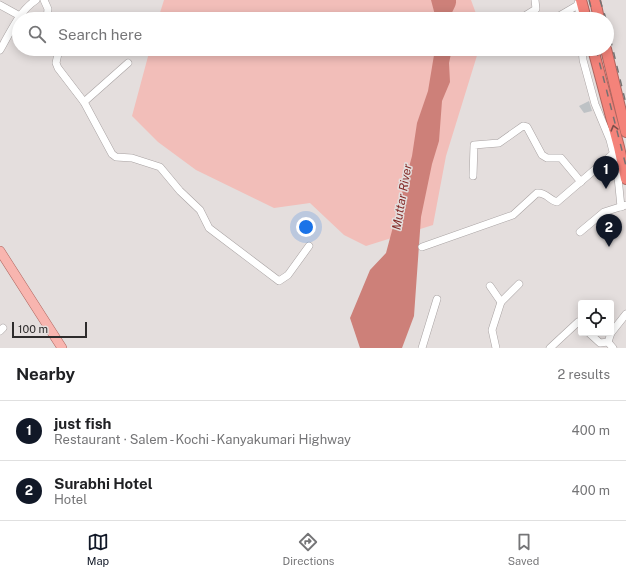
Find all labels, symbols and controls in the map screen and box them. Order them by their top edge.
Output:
search box [12,12,614,56]
icon: search [26,23,48,45]
text: Search here [58,26,142,43]
one-way arrow [611,124,619,131]
pin: 1 [593,156,619,189]
water label: Muttar River [389,163,415,231]
pin: 2 [596,214,622,247]
your location [296,217,316,237]
map controls [578,300,614,336]
button: locate [578,300,614,336]
scale bar [12,320,87,339]
text: 100 m [18,323,48,335]
text: Nearby [16,364,75,384]
text: 2 results [558,367,610,382]
text: just fish [54,415,112,432]
text: 1 [26,423,32,438]
text: 400 m [572,423,610,438]
text: Restaurant · Salem - Kochi - Kanyakumari Highway [54,432,351,447]
text: Surabhi Hotel [54,475,153,492]
text: 2 [25,483,33,498]
text: 400 m [572,483,610,498]
text: Hotel [54,492,87,507]
tab: Map [87,531,109,567]
tab: Directions [283,531,334,567]
tab: Saved [508,531,539,567]

